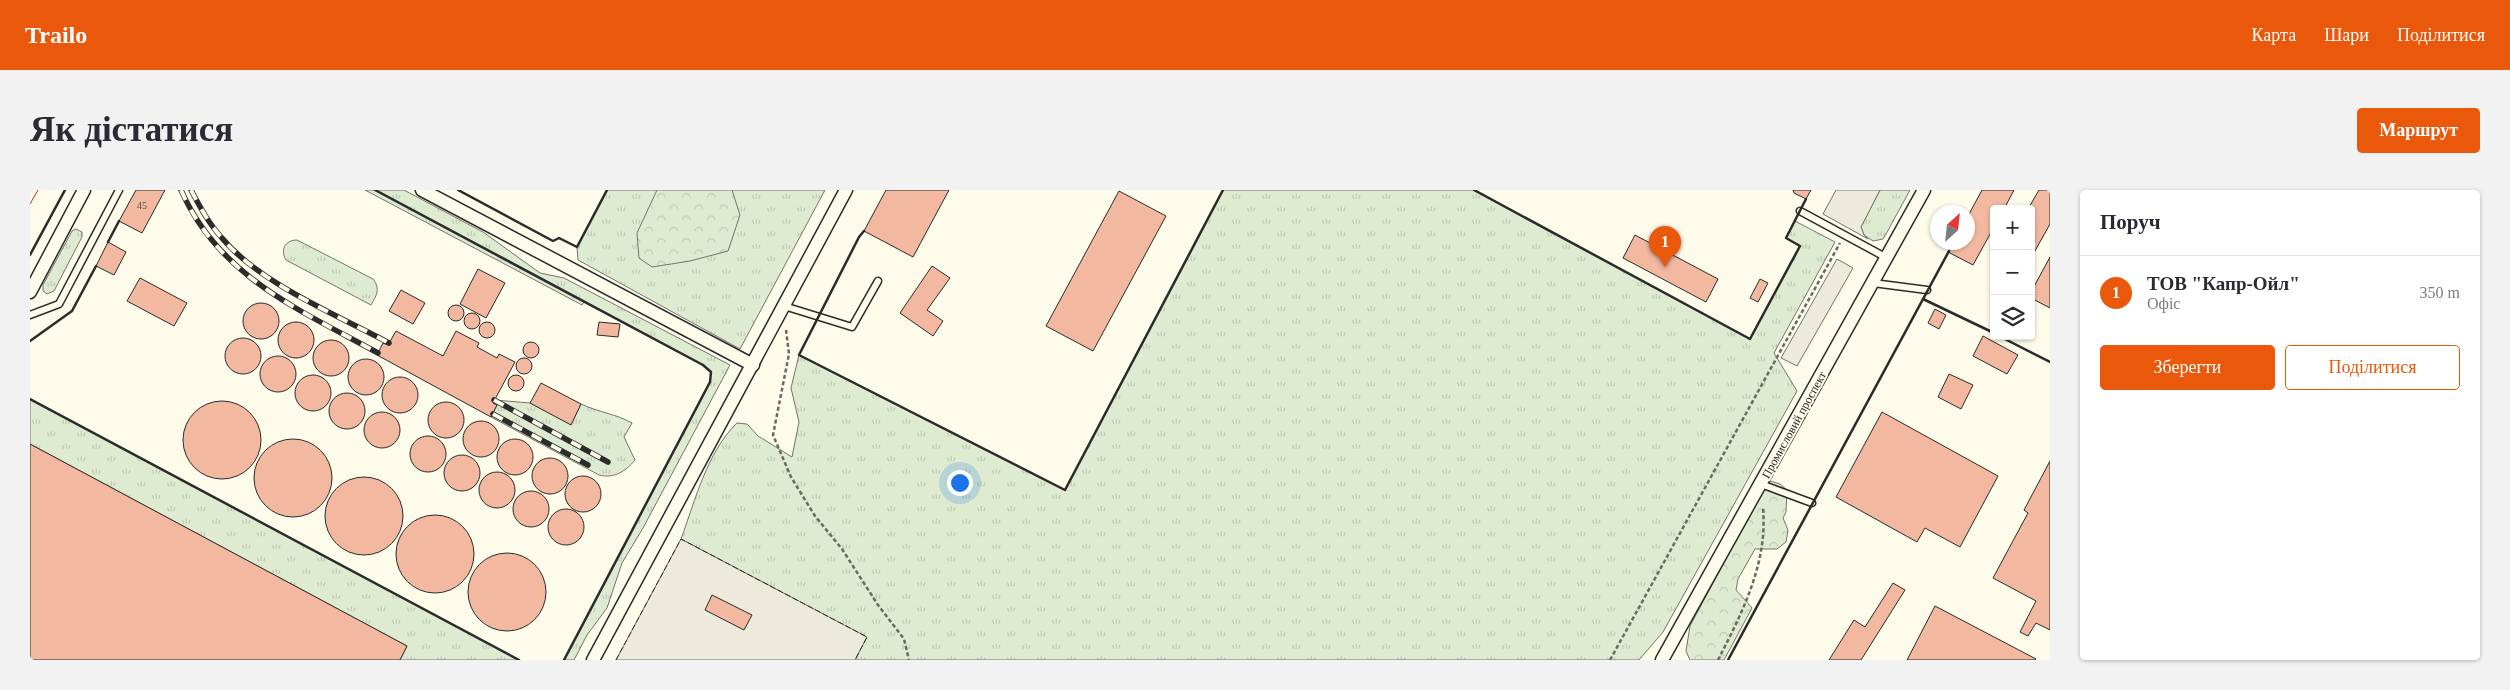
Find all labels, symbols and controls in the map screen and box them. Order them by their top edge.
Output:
text: Trailo [25,22,87,48]
text: Карта [2252,25,2296,45]
text: Шари [2324,25,2369,45]
text: Поділитися [2397,25,2485,45]
button: Маршрут [2357,108,2480,153]
text: Як дістатися [30,110,233,149]
house number: 45 [137,200,147,211]
north arrow [1930,205,1975,250]
map controls [1990,205,2035,340]
button: + [1990,205,2035,250]
text: Поруч [2100,210,2161,234]
pin: 1 [1649,226,1681,267]
button: − [1990,250,2035,295]
text: ТОВ "Капр-Ойл" [2147,273,2300,294]
text: 1 [2112,284,2120,301]
text: 350 m [2420,284,2460,301]
button: layers [1990,295,2035,340]
text: Офіс [2147,295,2180,312]
button: Зберегти [2100,345,2275,390]
button: Поділитися [2285,345,2460,390]
street label: Промисловий проспект [1759,368,1830,481]
your location [947,470,973,496]

